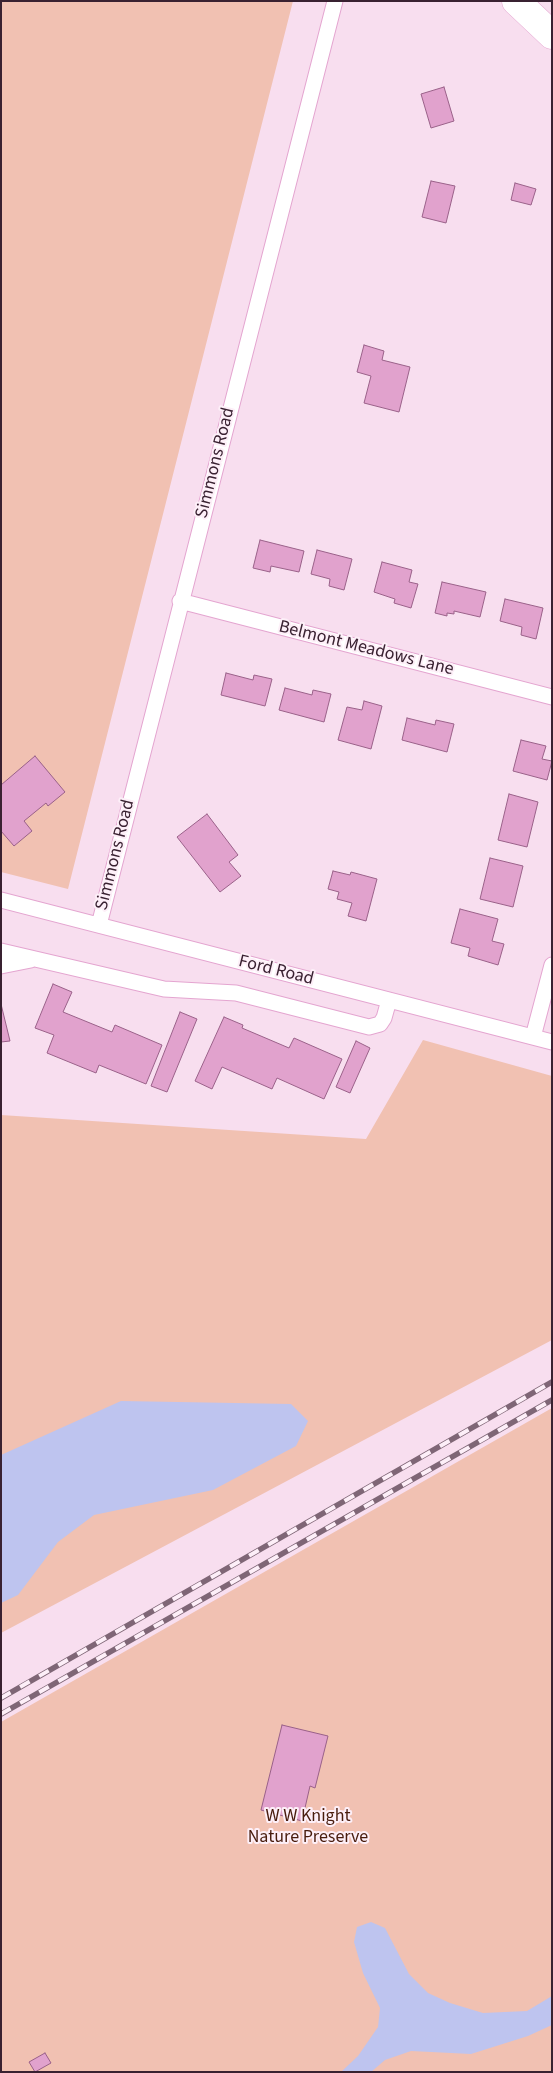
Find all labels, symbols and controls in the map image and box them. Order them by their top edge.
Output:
street label: Simmons Road [192,405,240,521]
street label: Belmont Meadows Lane [276,617,456,681]
street label: Simmons Road [92,797,140,913]
street label: Ford Road [236,951,316,991]
park label: W W Knight Nature Preserve [248,1806,368,1848]

